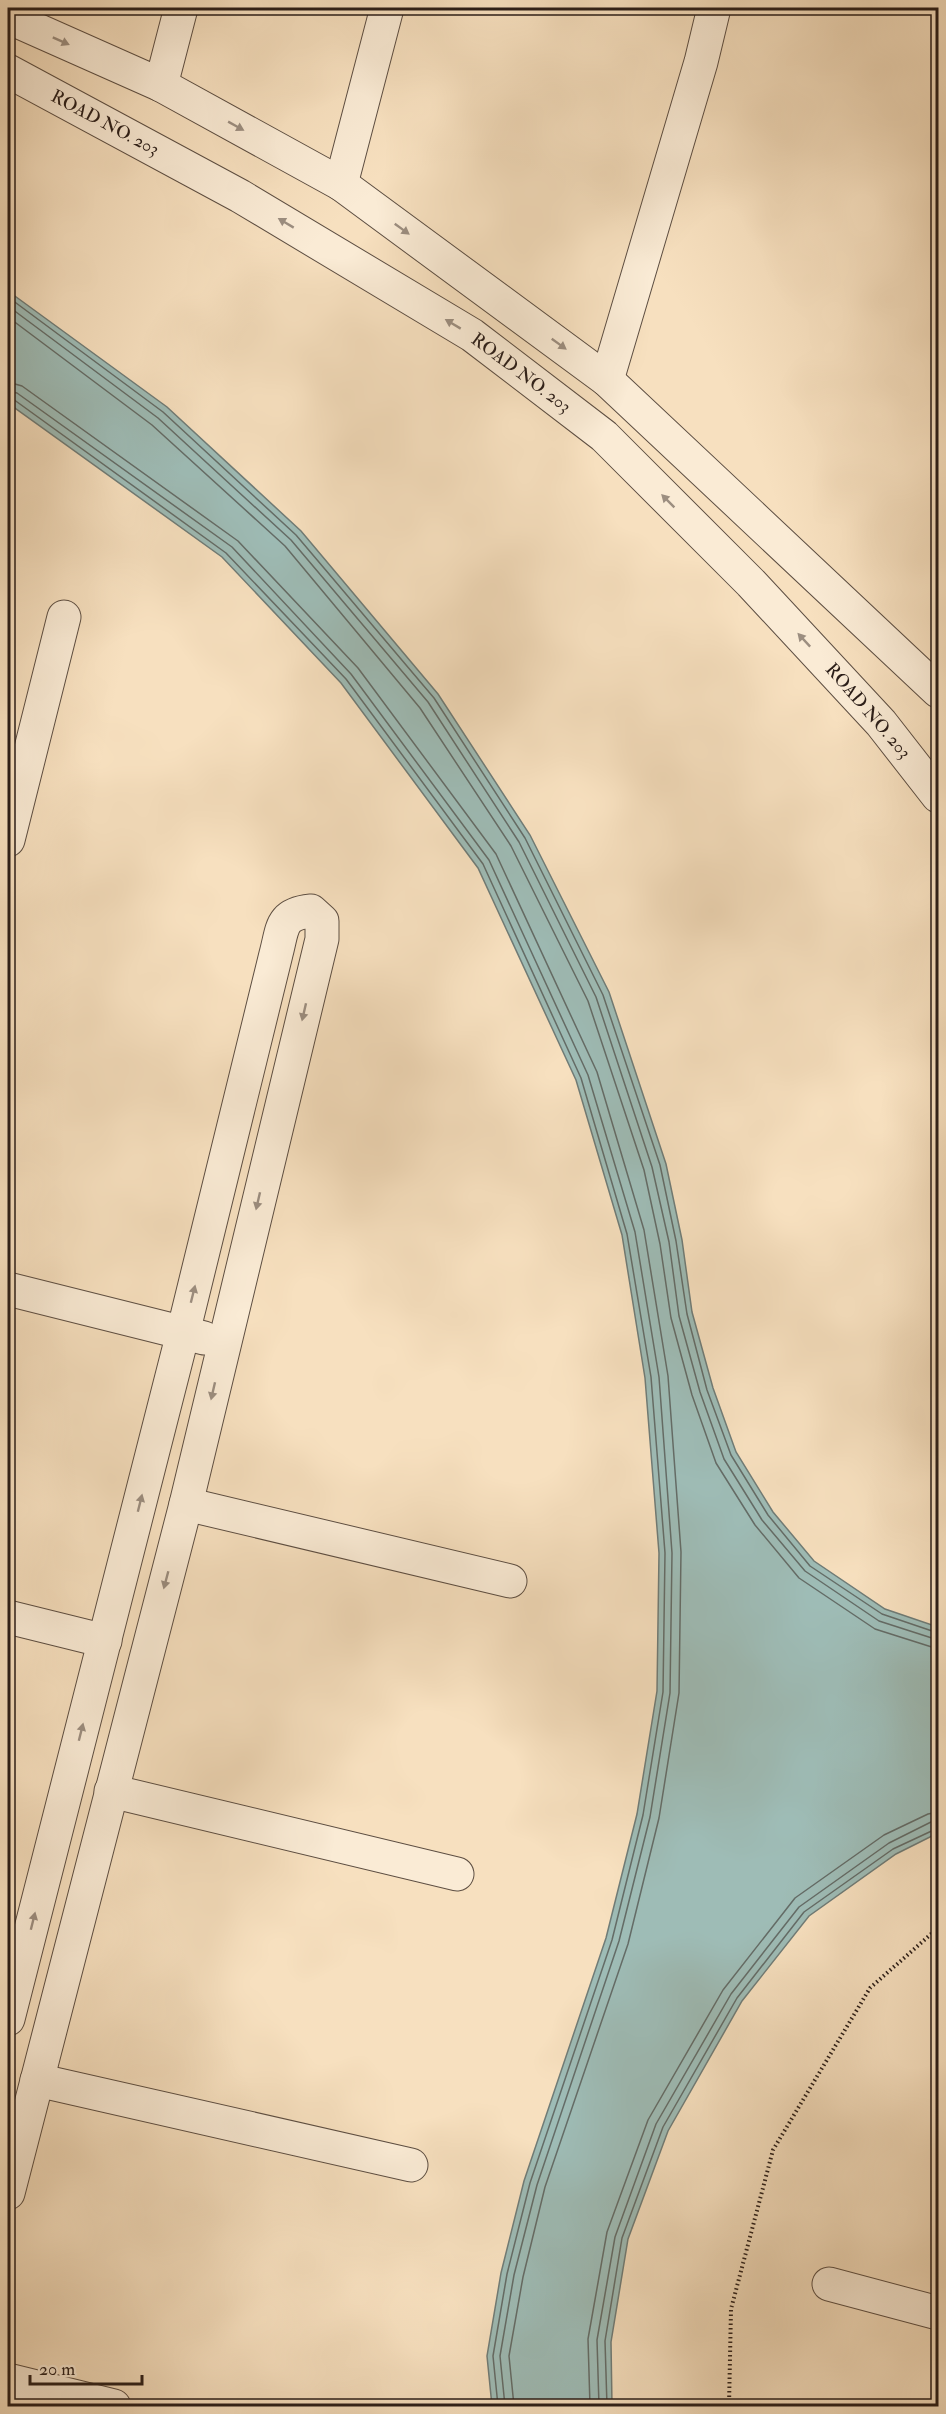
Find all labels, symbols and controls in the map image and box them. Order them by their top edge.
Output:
one-way arrow [52,37,70,46]
street label: ROAD NO. 203 [47,85,163,161]
one-way arrow [228,121,245,131]
one-way arrow [278,218,294,229]
one-way arrow [394,222,409,234]
one-way arrow [445,318,461,329]
street label: ROAD NO. 203 [466,328,576,418]
one-way arrow [550,338,566,350]
one-way arrow [662,494,676,508]
one-way arrow [797,633,811,648]
street label: ROAD NO. 203 [820,658,916,764]
one-way arrow [298,1002,308,1021]
one-way arrow [253,1192,263,1210]
one-way arrow [188,1284,198,1303]
one-way arrow [207,1382,217,1400]
one-way arrow [135,1494,145,1512]
one-way arrow [161,1571,170,1589]
one-way arrow [77,1723,86,1741]
one-way arrow [28,1912,38,1931]
scale bar [30,2348,142,2386]
text: 20 m [39,2358,75,2381]

